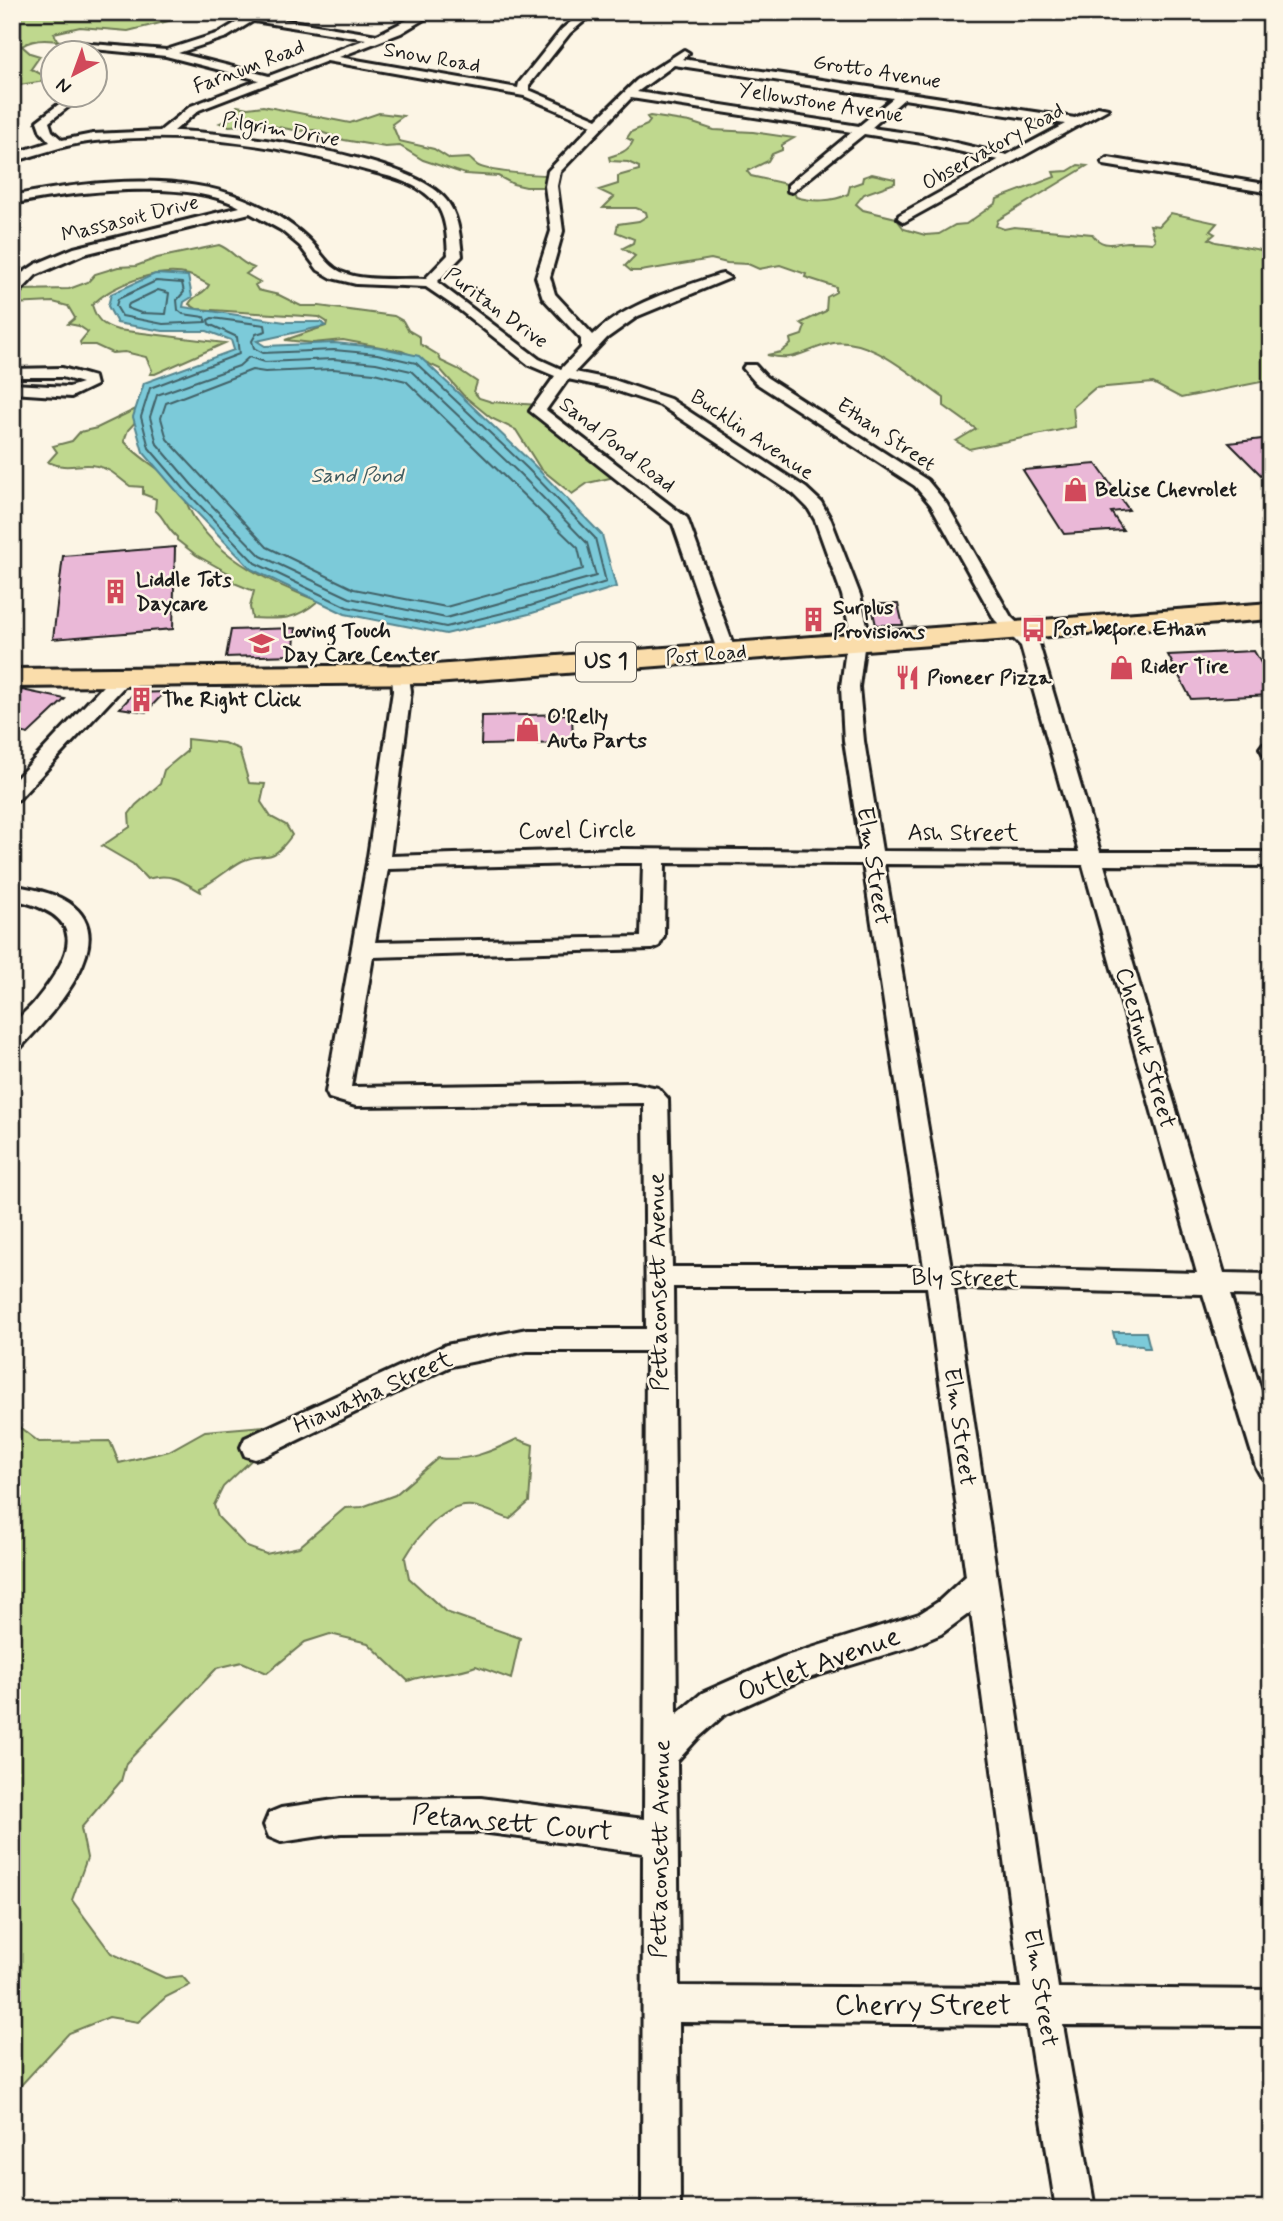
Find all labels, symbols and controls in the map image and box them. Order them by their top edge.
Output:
street label: Farnum Road [189,33,309,101]
street label: Snow Road [381,36,483,80]
north arrow [38,38,108,108]
street label: Grotto Avenue [811,48,943,96]
text: N [51,72,77,99]
street label: Yellowstone Avenue [736,76,906,130]
street label: Observatory Road [917,96,1069,198]
street label: Pilgrim Drive [220,106,342,155]
street label: Massasoit Drive [58,188,202,250]
street label: Puritan Drive [438,261,554,355]
street label: Bucklin Avenue [685,383,819,487]
street label: Sand Pond Road [553,391,681,499]
street label: Ethan Street [831,392,941,479]
water label: Sand Pond [311,462,405,490]
shop icon: Belise Chevrolet [1061,476,1089,504]
place label: Belise Chevrolet [1095,476,1237,504]
place label: Liddle Tots Daycare [136,566,232,618]
building icon: Liddle Tots Daycare [102,578,130,606]
place label: Surplus Provisions [833,594,926,646]
building icon: Surplus Provisions [799,606,827,634]
bus stop icon: Post before Ethan [1019,615,1047,643]
place label: Post before Ethan [1053,615,1206,645]
place label: Loving Touch Day Care Center [282,617,441,669]
school or university icon: Loving Touch Day Care Center [248,629,276,657]
street label: Post Road [664,638,748,672]
road number: US 1 [576,642,636,682]
shop icon: Rider Tire [1107,653,1135,681]
place label: Rider Tire [1141,653,1229,681]
restaurant icon: Pioneer Pizza [893,664,921,692]
place label: Pioneer Pizza [927,664,1053,692]
building icon: The Right Click [128,686,156,714]
place label: The Right Click [162,686,302,714]
place label: O'Relly Auto Parts [547,703,648,755]
shop icon: O'Relly Auto Parts [513,715,541,743]
street label: Elm Street [848,805,898,927]
street label: Covel Circle [518,814,636,848]
street label: Ash Street [908,818,1018,849]
street label: Chestnut Street [1107,964,1183,1132]
street label: Pettaconsett Avenue [642,1172,676,1392]
street label: Bly Street [911,1263,1019,1295]
street label: Hiawatha Street [289,1344,457,1442]
street label: Elm Street [935,1366,983,1488]
street label: Outlet Avenue [733,1618,905,1712]
street label: Pettaconsett Avenue [644,1739,678,1959]
street label: Petansett Court [410,1797,614,1851]
street label: Elm Street [1015,1927,1065,2049]
street label: Cherry Street [835,1988,1011,2025]

